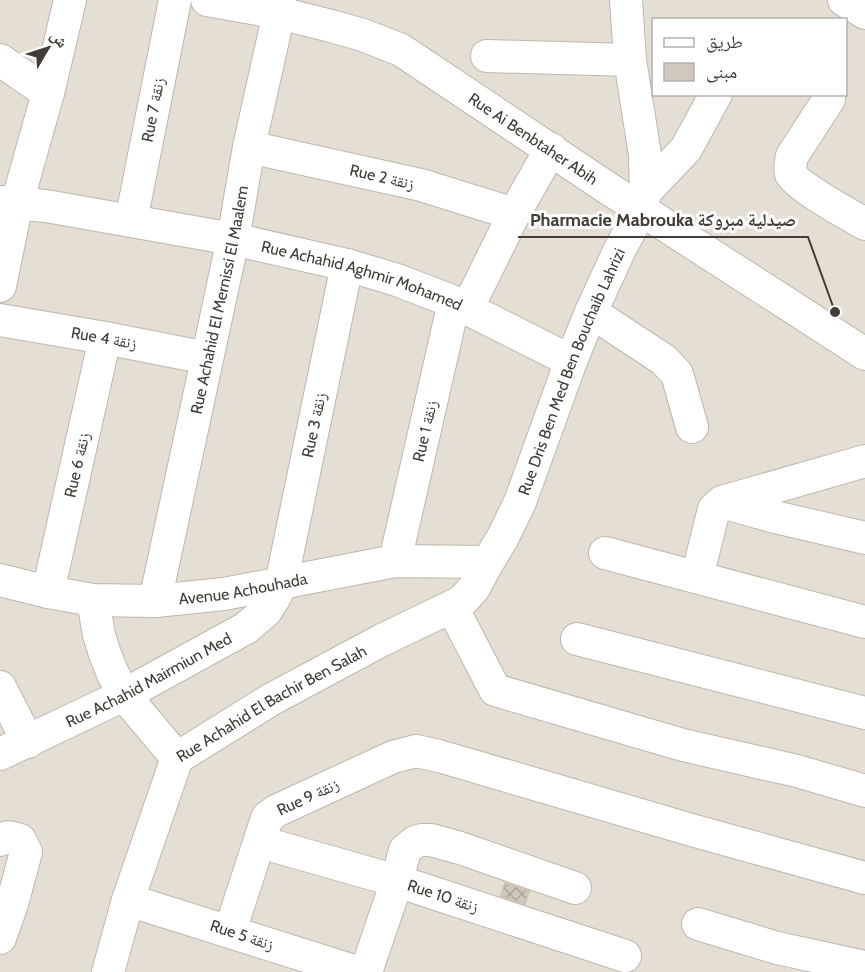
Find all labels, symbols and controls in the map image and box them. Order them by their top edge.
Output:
north arrow [18,18,78,78]
legend [652,18,847,96]
text: ش [47,26,72,51]
text: طريق [706,31,743,53]
text: مبنى [706,61,737,83]
street label: Rue 7 زنقة [137,76,169,144]
street label: Rue Ai Benbtaher Abih [465,88,602,188]
street label: Rue 2 زنقة [348,160,416,194]
street label: Rue Achahid El Mernissi El Maalem [186,184,252,416]
callout: Pharmacie Mabrouka صيدلية مبروكة [518,201,808,237]
text: Pharmacie Mabrouka صيدلية مبروكة [530,209,796,231]
street label: Rue Achahid Aghmir Mohamed [259,236,466,314]
street label: Rue Dris Ben Med Ben Bouchaib Lahrizi [514,245,629,498]
street label: Rue 4 زنقة [70,323,138,353]
street label: Rue 3 زنقة [298,391,330,459]
street label: Rue 1 زنقة [409,398,441,464]
street label: Rue 6 زنقة [60,431,94,499]
street label: Avenue Achouhada [178,569,309,608]
street label: Rue Achahid Mairmiun Med [62,628,235,731]
street label: Rue Achahid El Bachir Ben Salah [173,641,370,766]
street label: Rue 9 زنقة [274,774,342,820]
street label: Rue 10 زنقة [405,876,481,916]
street label: Rue 5 زنقة [208,916,276,954]

